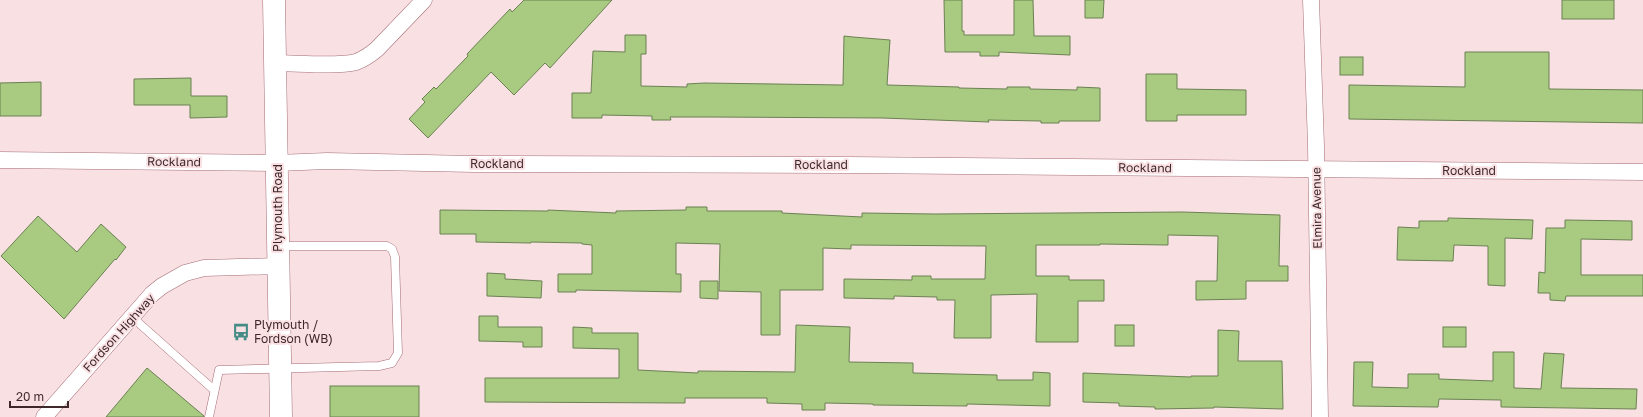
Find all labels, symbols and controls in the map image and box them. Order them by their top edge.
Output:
street label: Rockland [147,154,201,169]
street label: Rockland [470,156,524,171]
street label: Rockland [794,157,848,172]
street label: Rockland [1118,160,1172,175]
street label: Rockland [1442,163,1496,178]
street label: Plymouth Road [270,164,285,252]
street label: Elmira Avenue [1308,167,1325,249]
street label: Fordson Highway [80,290,158,375]
place label: Plymouth / Fordson (WB) [254,317,333,346]
bus stop icon: Plymouth / Fordson (WB) [231,322,251,342]
scale bar [10,383,68,409]
text: 20 m [16,389,44,404]

